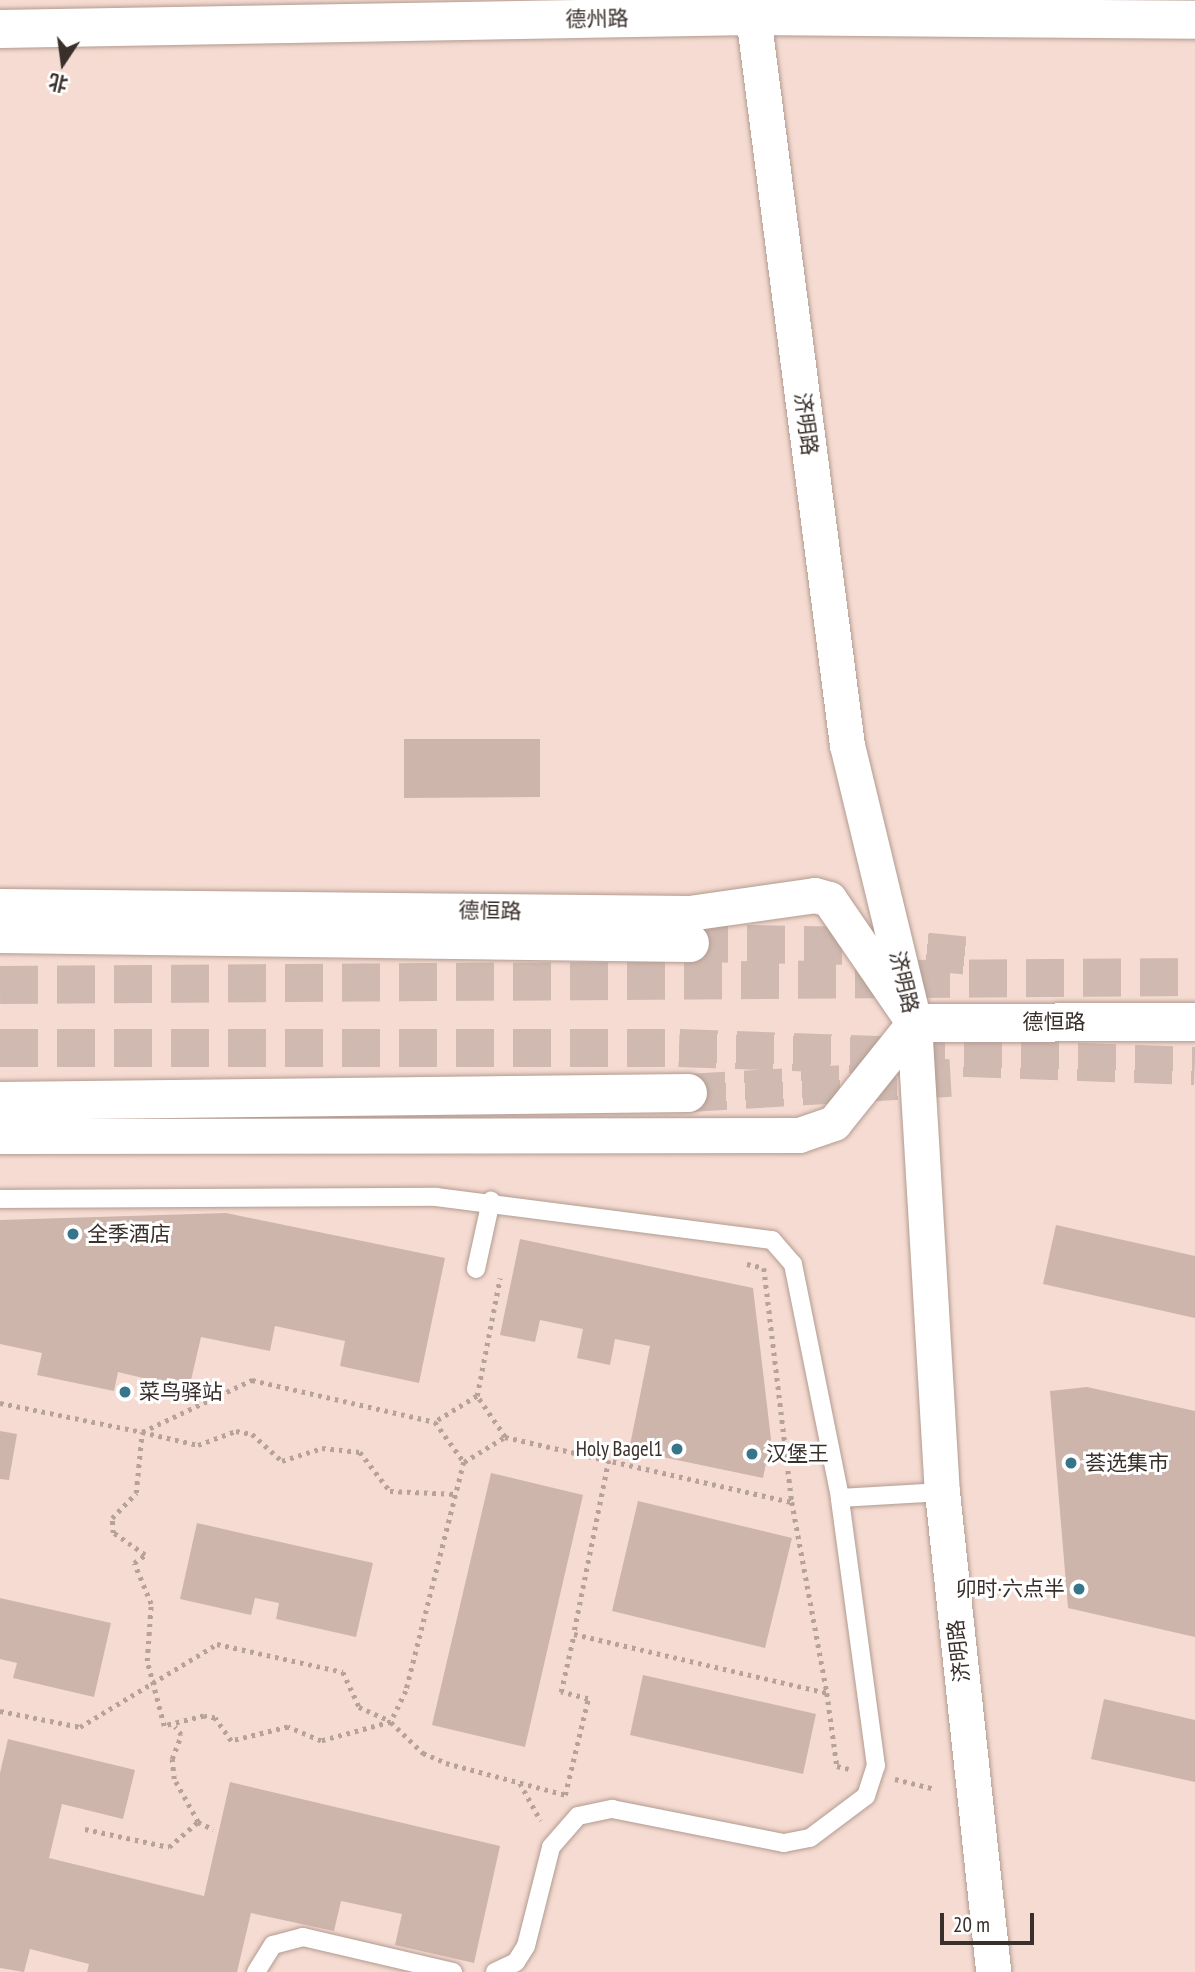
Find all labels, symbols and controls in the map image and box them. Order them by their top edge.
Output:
street label: 德州路 [565,6,629,32]
north arrow [28,28,98,98]
text: 北 [46,70,70,97]
street label: 济明路 [790,391,822,457]
street label: 德恒路 [458,898,522,924]
street label: 济明路 [885,948,923,1016]
street label: 德恒路 [1023,1009,1085,1035]
place label: 全季酒店 [87,1221,171,1247]
marker: 全季酒店 [65,1226,81,1242]
place label: 菜鸟驿站 [139,1379,223,1405]
marker: 菜鸟驿站 [117,1384,133,1400]
place label: Holy Bagel1 [575,1436,663,1462]
marker: Holy Bagel1 [669,1441,685,1457]
place label: 汉堡王 [766,1441,829,1467]
marker: 汉堡王 [744,1446,760,1462]
place label: 荟选集市 [1085,1450,1169,1476]
marker: 荟选集市 [1063,1455,1079,1471]
place label: 卯时·六点半 [956,1576,1065,1602]
marker: 卯时·六点半 [1071,1581,1087,1597]
street label: 济明路 [943,1618,975,1684]
scale bar [943,1898,1038,1942]
text: 20 m [953,1911,990,1938]

